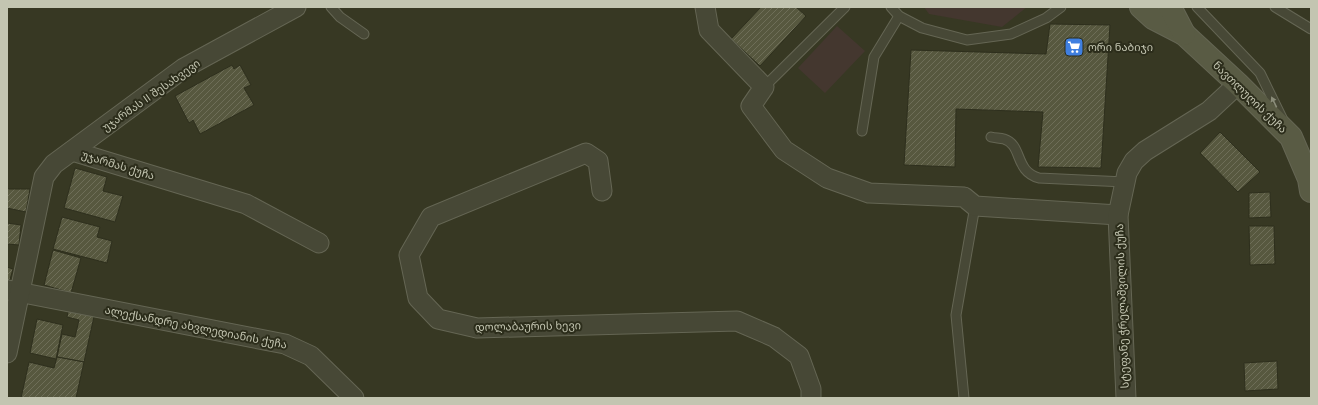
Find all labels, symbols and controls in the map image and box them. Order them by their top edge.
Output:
supermarket icon: ორი ნაბიჯი [1063,36,1085,58]
place label: ორი ნაბიჯი [1088,41,1153,54]
street label: უჯარმას II შესახვევი [100,57,203,134]
street label: ნავთლუღის ქუჩა [1210,59,1289,136]
one-way arrow [1271,96,1277,107]
street label: უჯარმას ქუჩა [80,148,156,183]
street label: სტეფანე ჭრელაშვილის ქუჩა [1113,223,1132,388]
street label: ალექსანდრე ახვლედიანის ქუჩა [104,303,288,352]
street label: დოლაბაურის ხევი [475,319,581,334]

